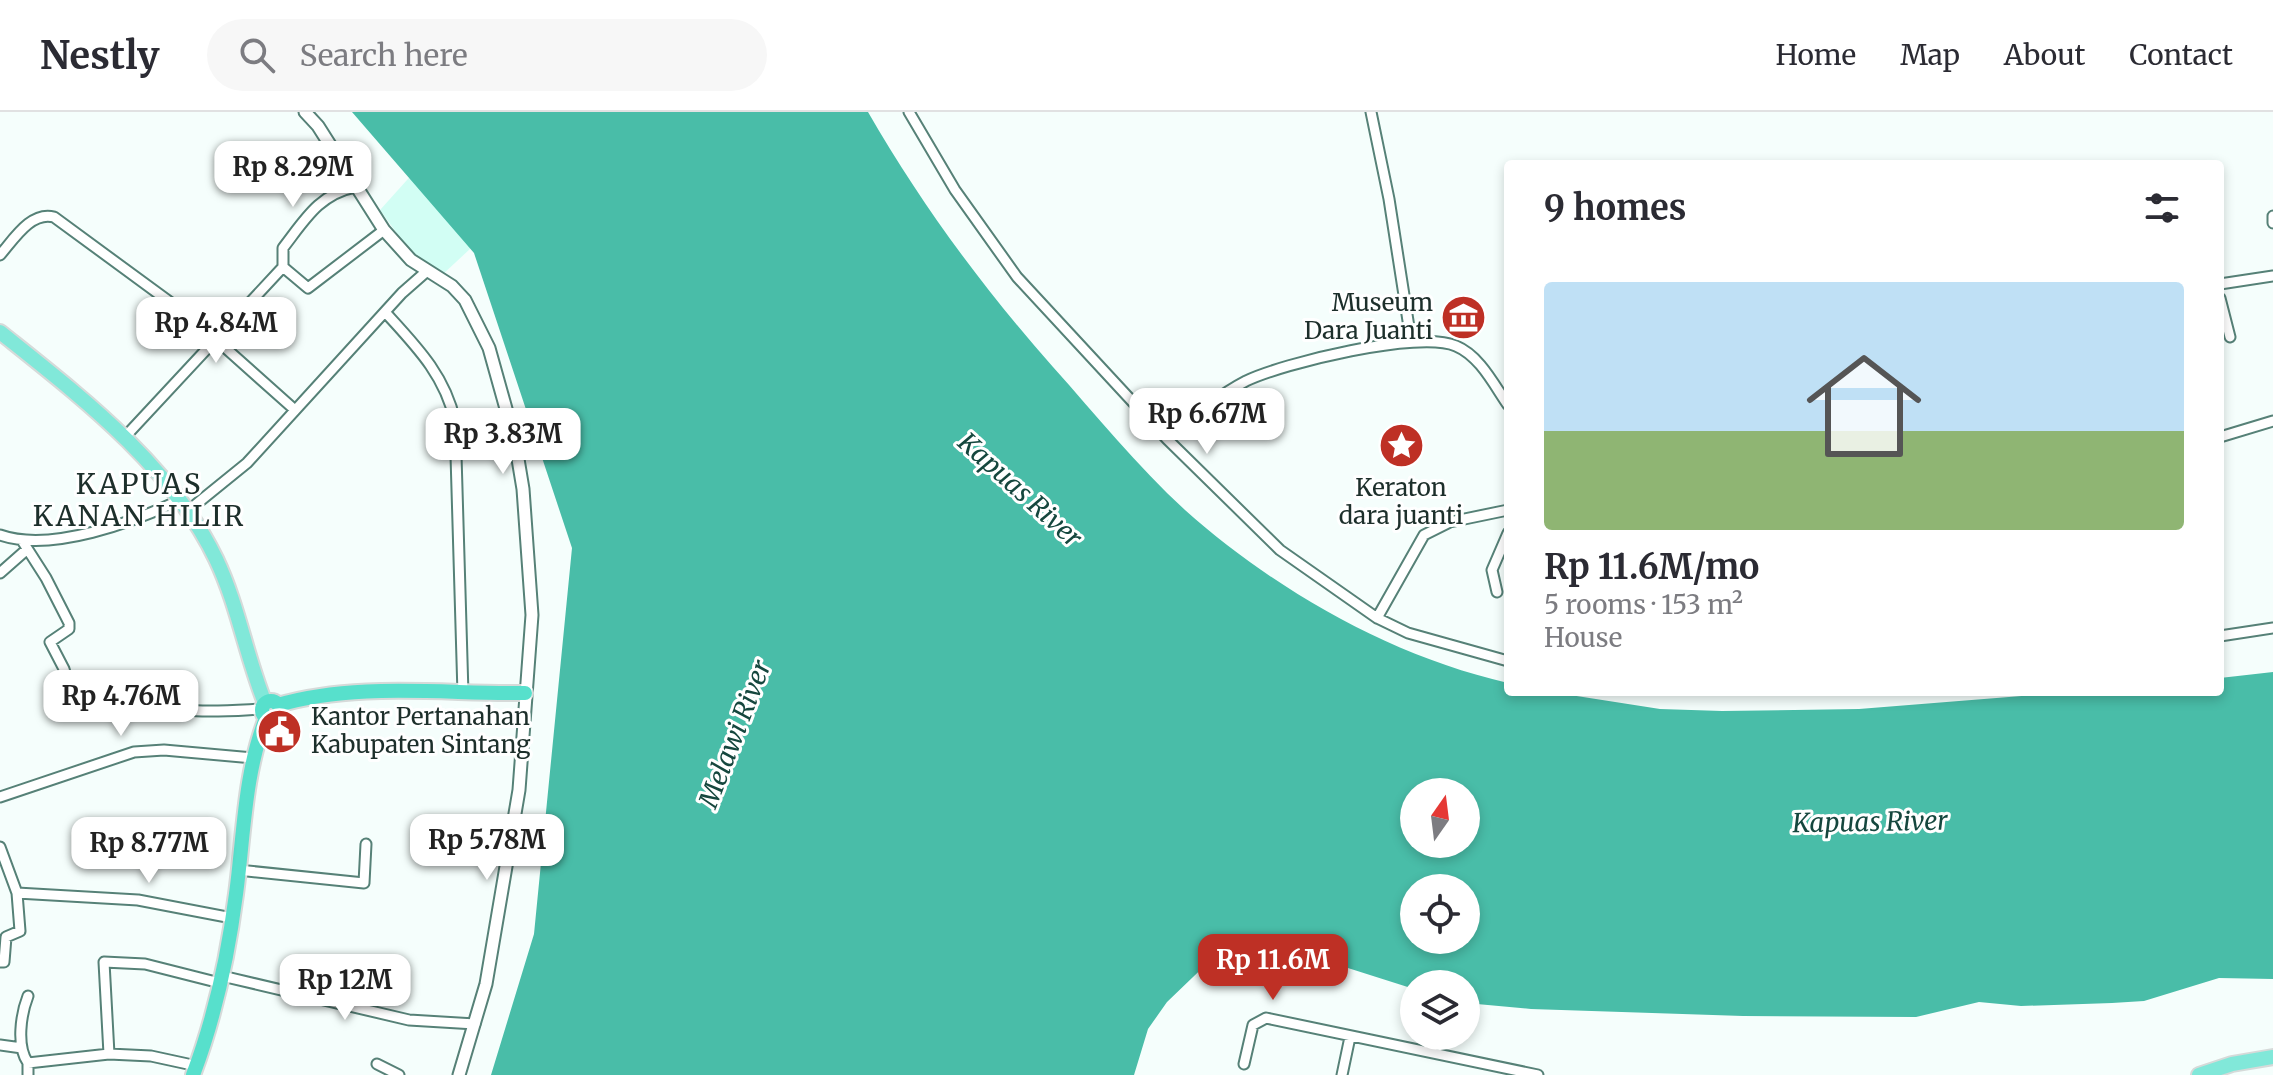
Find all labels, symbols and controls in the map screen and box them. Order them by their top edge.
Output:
search box [207,19,767,91]
text: Nestly [40,32,159,79]
icon: search [235,33,279,77]
text: Search here [299,36,468,74]
text: Home [1775,37,1856,73]
text: Map [1900,37,1960,73]
text: About [2004,37,2085,73]
text: Contact [2129,37,2233,73]
pin: Rp 8.29M [210,141,376,209]
text: Rp 8.29M [232,150,354,183]
icon: filters [2140,186,2184,230]
text: 9 homes [1544,187,1686,229]
place label: Museum Dara Juanti [1304,287,1433,346]
museum icon: Museum Dara Juanti [1440,293,1488,341]
pin: Rp 4.84M [133,297,299,365]
text: Rp 4.84M [154,306,278,339]
icon: home [1792,334,1936,478]
pin: Rp 6.67M [1124,388,1290,456]
text: Rp 6.67M [1147,397,1267,430]
pin: Rp 3.83M [420,408,586,476]
text: Rp 3.83M [444,417,562,450]
place icon: Keraton dara juanti [1377,422,1425,470]
water label: Kapuas River [951,425,1089,554]
district label: KAPUAS KANAN HILIR [33,466,245,534]
place label: Keraton dara juanti [1339,472,1464,531]
text: Rp 11.6M/mo [1544,546,1759,588]
text: 5 rooms · 153 m² [1544,588,1743,621]
text: House [1544,621,1622,654]
water label: Melawi River [691,655,778,813]
pin: Rp 4.76M [38,670,204,738]
text: Rp 4.76M [61,679,181,712]
place label: Kantor Pertanahan Kabupaten Sintang [311,701,531,760]
public building icon: Kantor Pertanahan Kabupaten Sintang [256,707,304,755]
north arrow [1400,778,1480,858]
map controls [1400,778,1480,1050]
water label: Kapuas River [1791,804,1948,839]
pin: Rp 5.78M [404,814,570,882]
pin: Rp 8.77M [66,817,232,885]
text: Rp 5.78M [428,823,546,856]
text: Rp 8.77M [89,826,209,859]
button: locate [1400,874,1480,954]
pin: Rp 11.6M [1190,934,1356,1002]
text: Rp 11.6M [1216,943,1330,976]
pin: Rp 12M [280,954,410,1022]
text: Rp 12M [298,963,392,996]
button: layers [1400,970,1480,1050]

